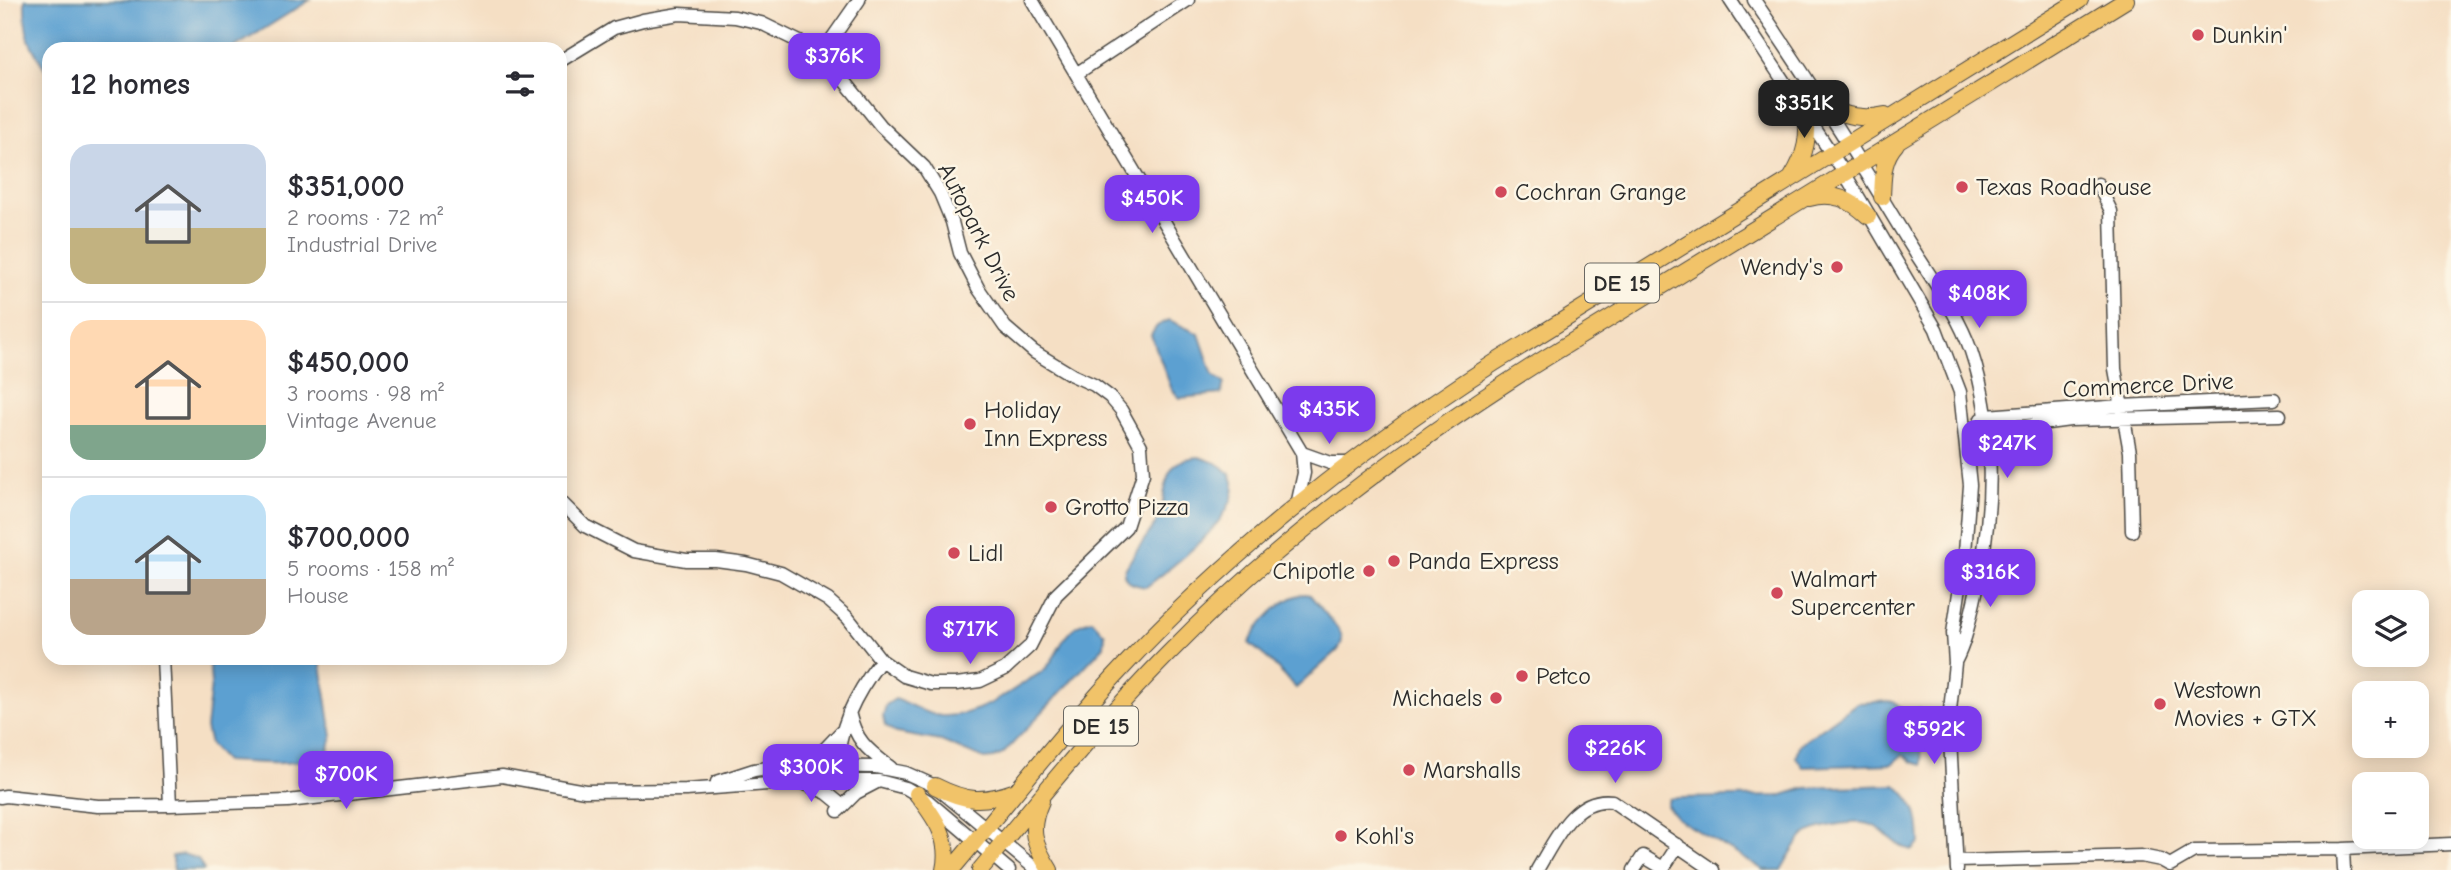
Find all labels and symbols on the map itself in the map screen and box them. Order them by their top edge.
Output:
place label: Dunkin' [2212,21,2288,49]
marker: Dunkin' [2190,27,2206,43]
pin: $376K [785,34,883,93]
pin: $351K [1755,80,1853,140]
street label: Autopark Drive [932,158,1026,306]
place label: Texas Roadhouse [1976,173,2151,201]
pin: $450K [1103,176,1201,235]
place label: Cochran Grange [1515,178,1686,206]
marker: Texas Roadhouse [1954,179,1970,195]
marker: Cochran Grange [1493,184,1509,200]
place label: Wendy's [1740,253,1823,281]
marker: Wendy's [1829,259,1845,275]
road number: DE 15 [1585,264,1659,302]
pin: $408K [1930,270,2028,330]
street label: Commerce Drive [2062,367,2234,403]
pin: $435K [1280,386,1378,446]
place label: Holiday Inn Express [984,396,1108,452]
marker: Holiday Inn Express [962,416,978,432]
pin: $247K [1958,420,2056,480]
place label: Grotto Pizza [1065,493,1189,521]
marker: Grotto Pizza [1043,499,1059,515]
place label: Lidl [968,539,1003,567]
marker: Lidl [946,545,962,561]
place label: Panda Express [1408,547,1559,575]
pin: $316K [1941,550,2039,609]
marker: Panda Express [1386,553,1402,569]
place label: Chipotle [1273,557,1355,585]
marker: Chipotle [1361,563,1377,579]
place label: Walmart Supercenter [1791,565,1915,621]
marker: Walmart Supercenter [1769,585,1785,601]
pin: $717K [921,606,1019,666]
place label: Petco [1536,662,1591,690]
marker: Petco [1514,668,1530,684]
place label: Westown Movies + GTX [2174,676,2317,732]
place label: Michaels [1392,684,1482,712]
marker: Michaels [1488,690,1504,706]
marker: Westown Movies + GTX [2152,696,2168,712]
road number: DE 15 [1064,706,1138,746]
pin: $592K [1885,706,1983,766]
pin: $226K [1566,726,1664,785]
pin: $300K [762,744,860,804]
pin: $700K [297,752,395,811]
place label: Marshalls [1423,756,1521,784]
marker: Marshalls [1401,762,1417,778]
place label: Kohl's [1355,822,1414,850]
marker: Kohl's [1333,828,1349,844]

